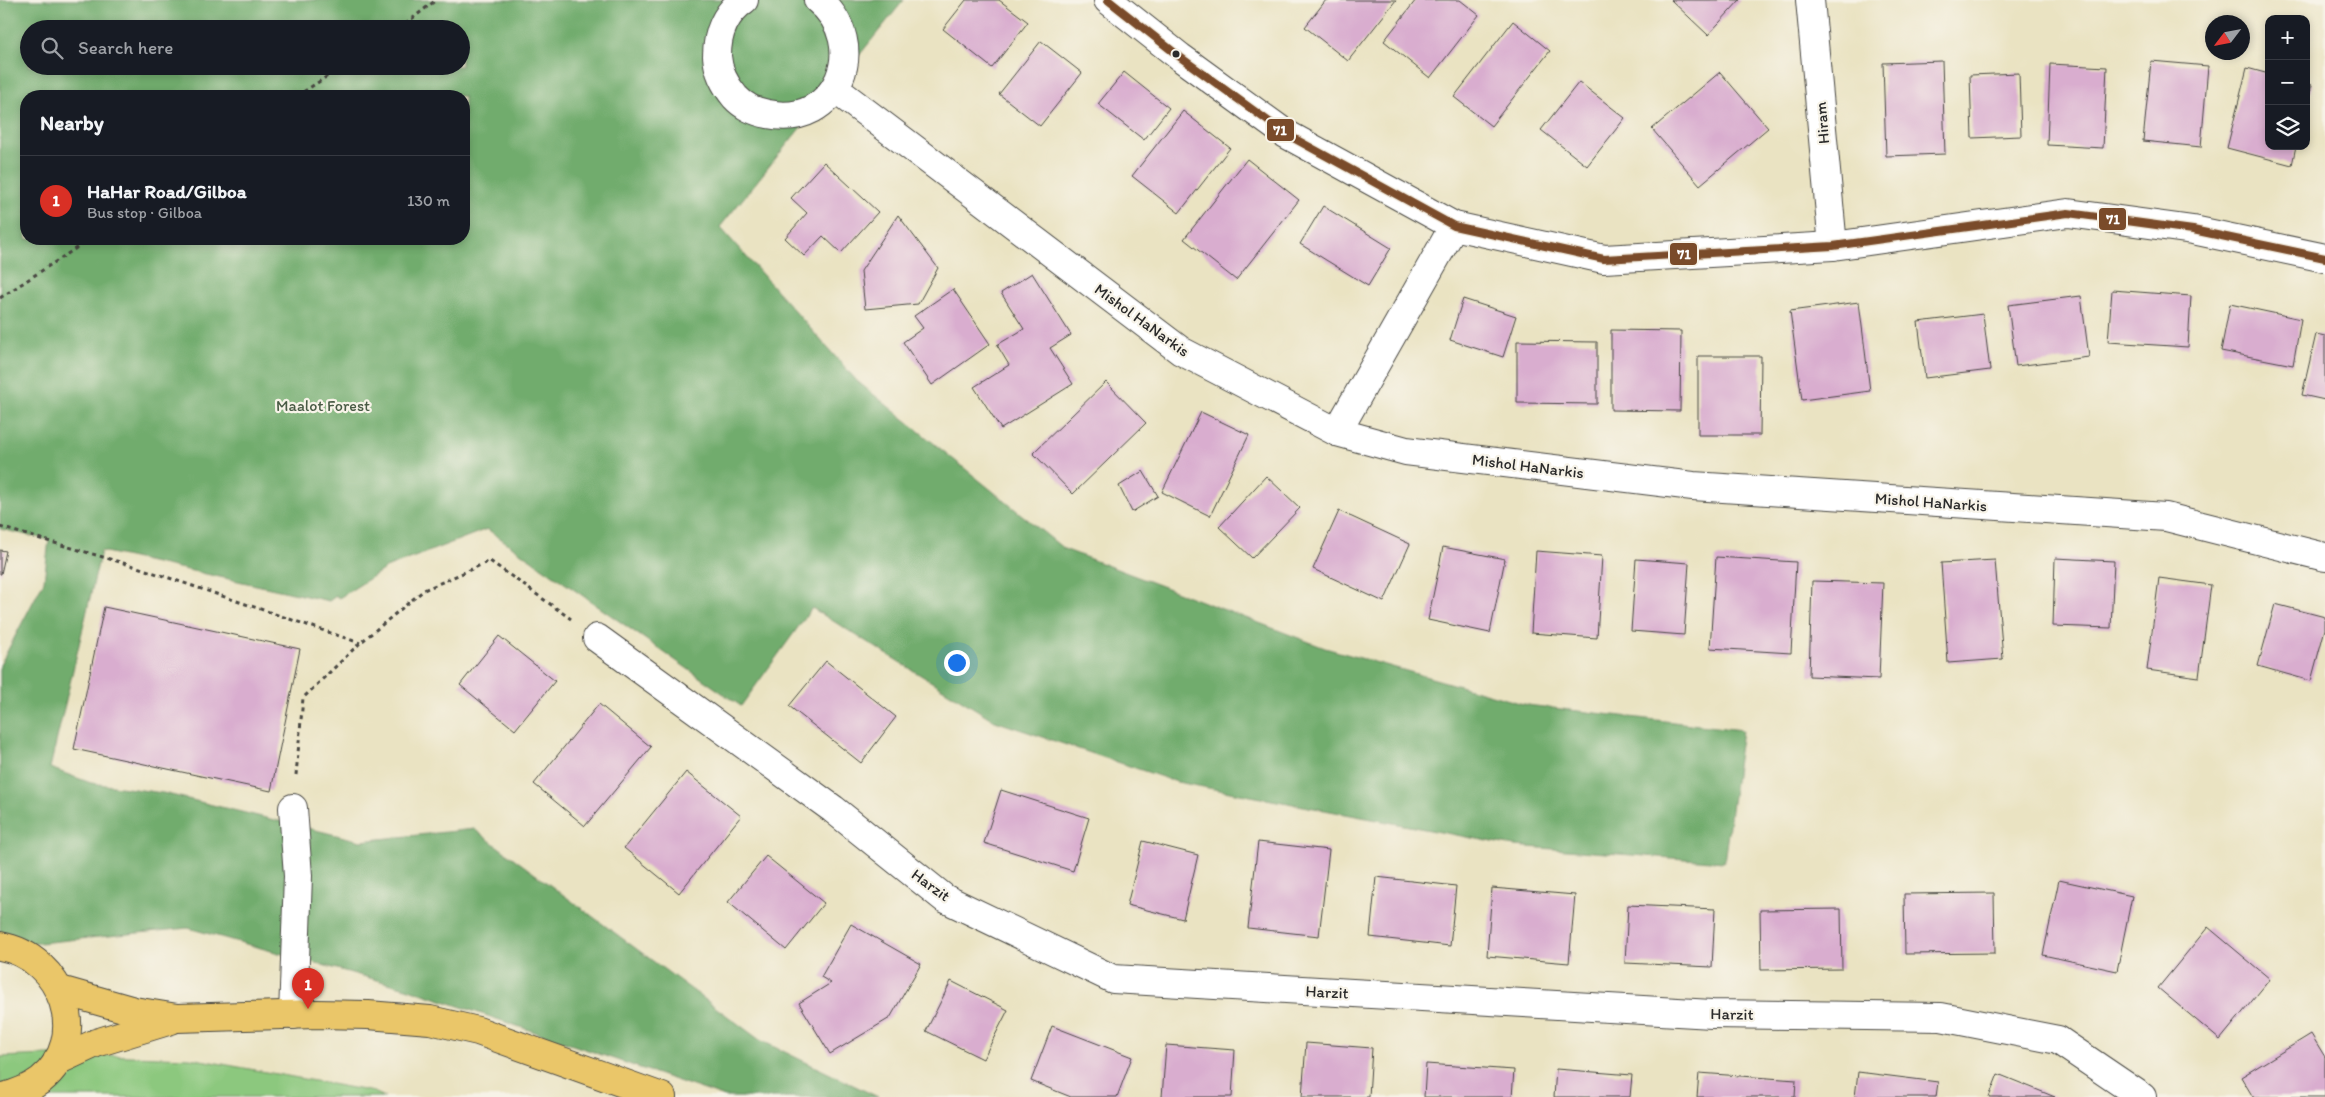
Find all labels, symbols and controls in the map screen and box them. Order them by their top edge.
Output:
north arrow [2205,15,2250,60]
map controls [2265,15,2310,150]
button: + [2265,15,2310,60]
search box [20,20,470,75]
icon: search [38,34,66,62]
text: Search here [78,36,173,59]
unlabelled marker [1171,49,1181,59]
button: − [2265,60,2310,105]
street label: Hiram [1811,101,1833,145]
button: layers [2265,105,2310,150]
text: Nearby [40,110,104,135]
line badge: 71 [1266,118,1295,142]
text: 71 [1272,122,1287,139]
text: HaHar Road/Gilboa [87,180,247,203]
text: 1 [52,191,60,210]
text: 130 m [407,191,450,210]
text: Bus stop · Gilboa [87,203,202,222]
line badge: 71 [2098,207,2127,231]
text: 71 [2105,211,2120,228]
line badge: 71 [1669,242,1698,266]
text: 71 [1676,246,1691,263]
street label: Mishol HaNarkis [1091,279,1193,361]
park label: Maalot Forest [276,396,370,415]
street label: Mishol HaNarkis [1471,450,1585,482]
street label: Mishol HaNarkis [1874,489,1988,515]
your location [944,650,970,676]
street label: Harzit [908,865,954,905]
pin: 1 [292,968,324,1009]
street label: Harzit [1305,981,1349,1003]
street label: Harzit [1710,1004,1754,1024]

